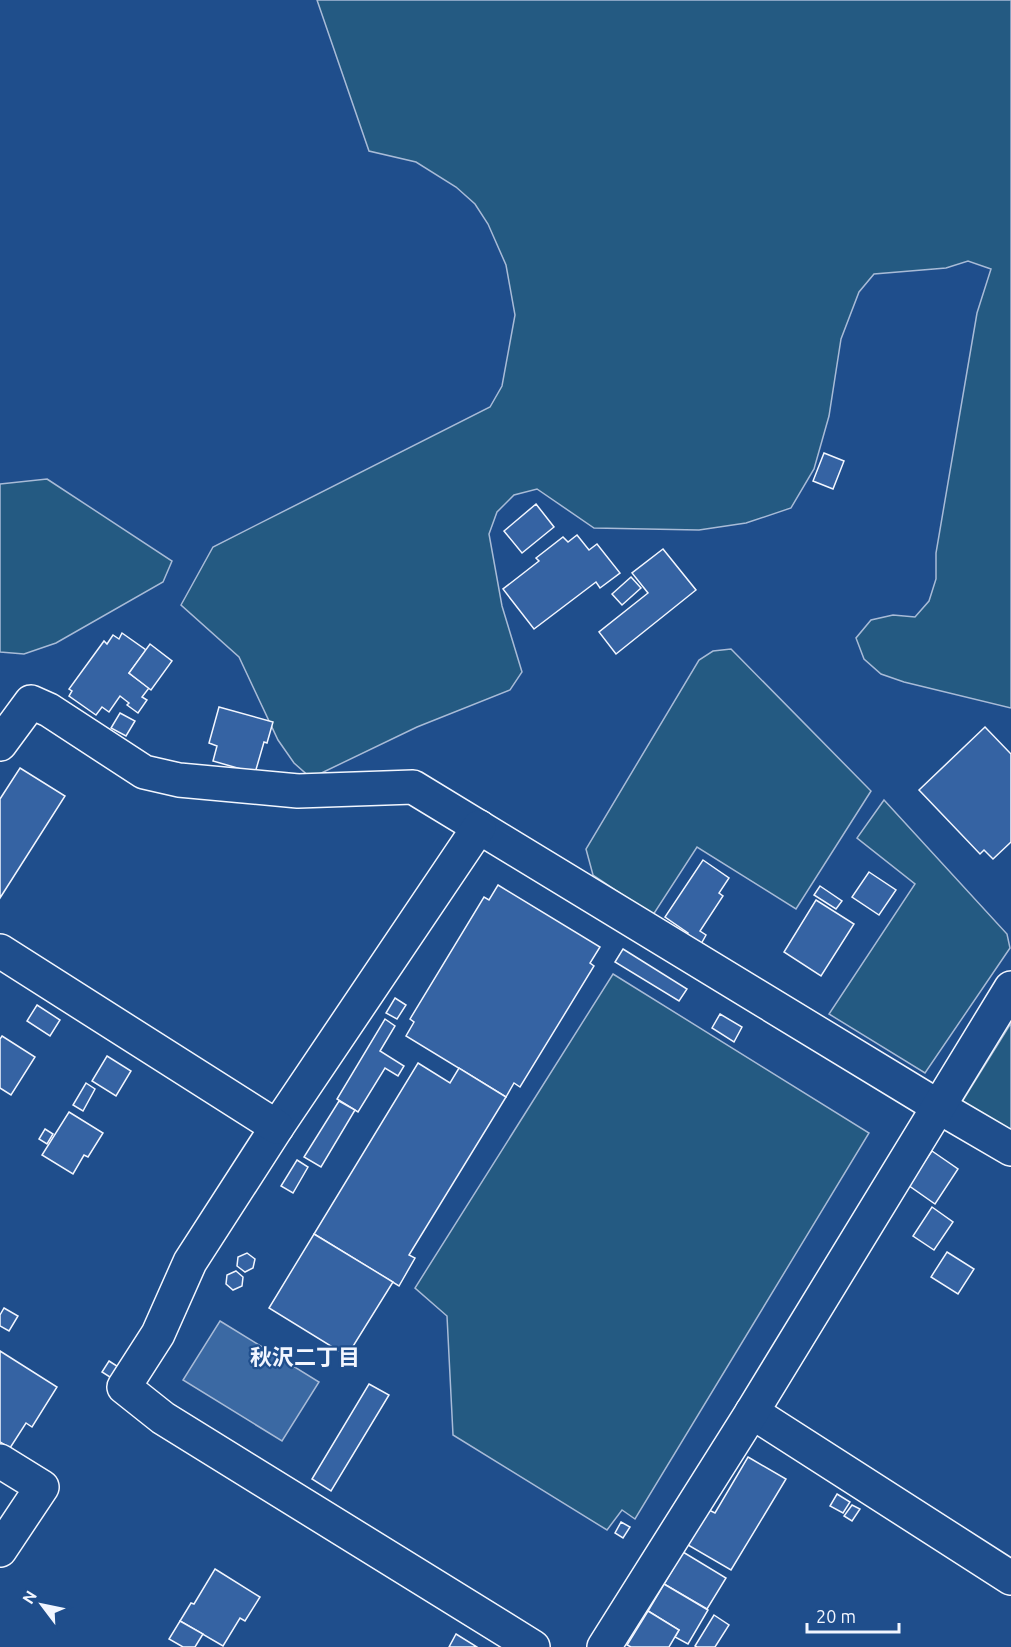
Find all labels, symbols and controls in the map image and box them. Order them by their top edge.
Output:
district label: 秋沢二丁目 [250,1344,360,1369]
north arrow [12,1575,72,1635]
text: N [18,1587,40,1607]
scale bar [807,1596,898,1634]
text: 20 m [816,1606,856,1626]

